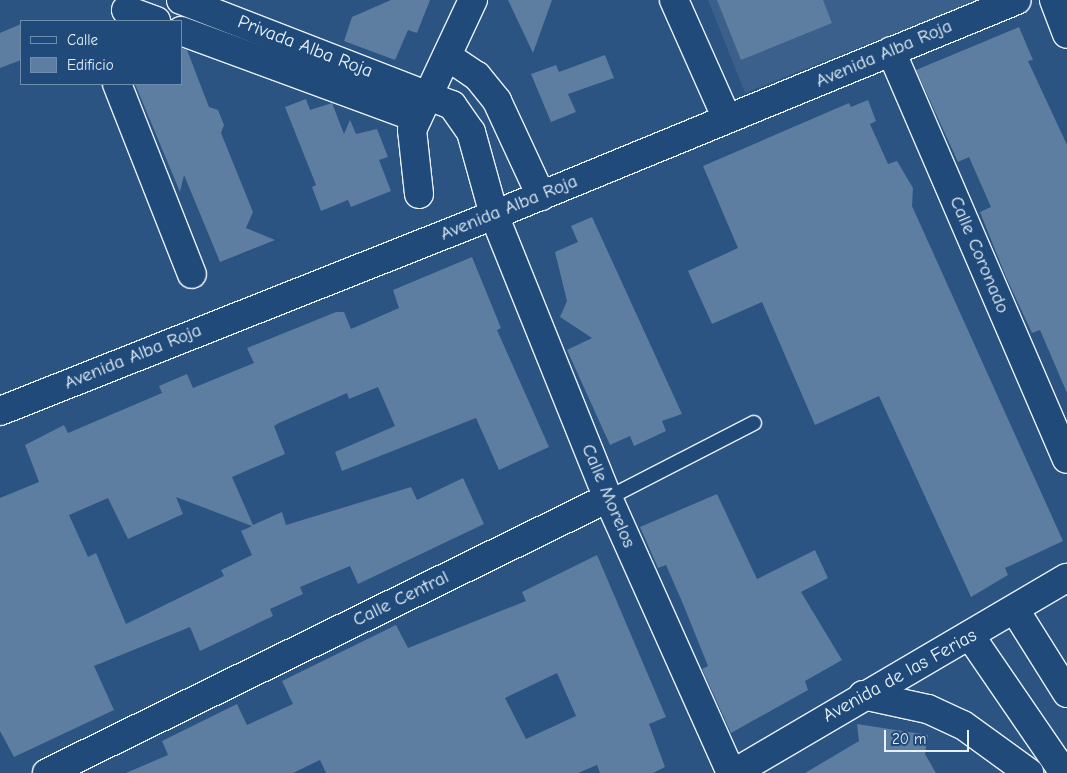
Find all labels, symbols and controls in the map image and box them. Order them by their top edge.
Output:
street label: Privada Alba Roja [234,11,376,83]
street label: Avenida Alba Roja [812,15,956,93]
legend [20,20,182,85]
text: Calle [67,31,98,49]
text: Edificio [67,56,114,74]
street label: Avenida Alba Roja [437,170,581,246]
street label: Calle Coronado [944,193,1014,317]
street label: Avenida Alba Roja [61,319,205,395]
street label: Calle Morelos [576,441,640,551]
street label: Calle Central [349,566,453,632]
street label: Avenida de las Ferias [819,624,981,728]
scale bar [887,720,972,752]
text: 20 m [892,730,926,748]

